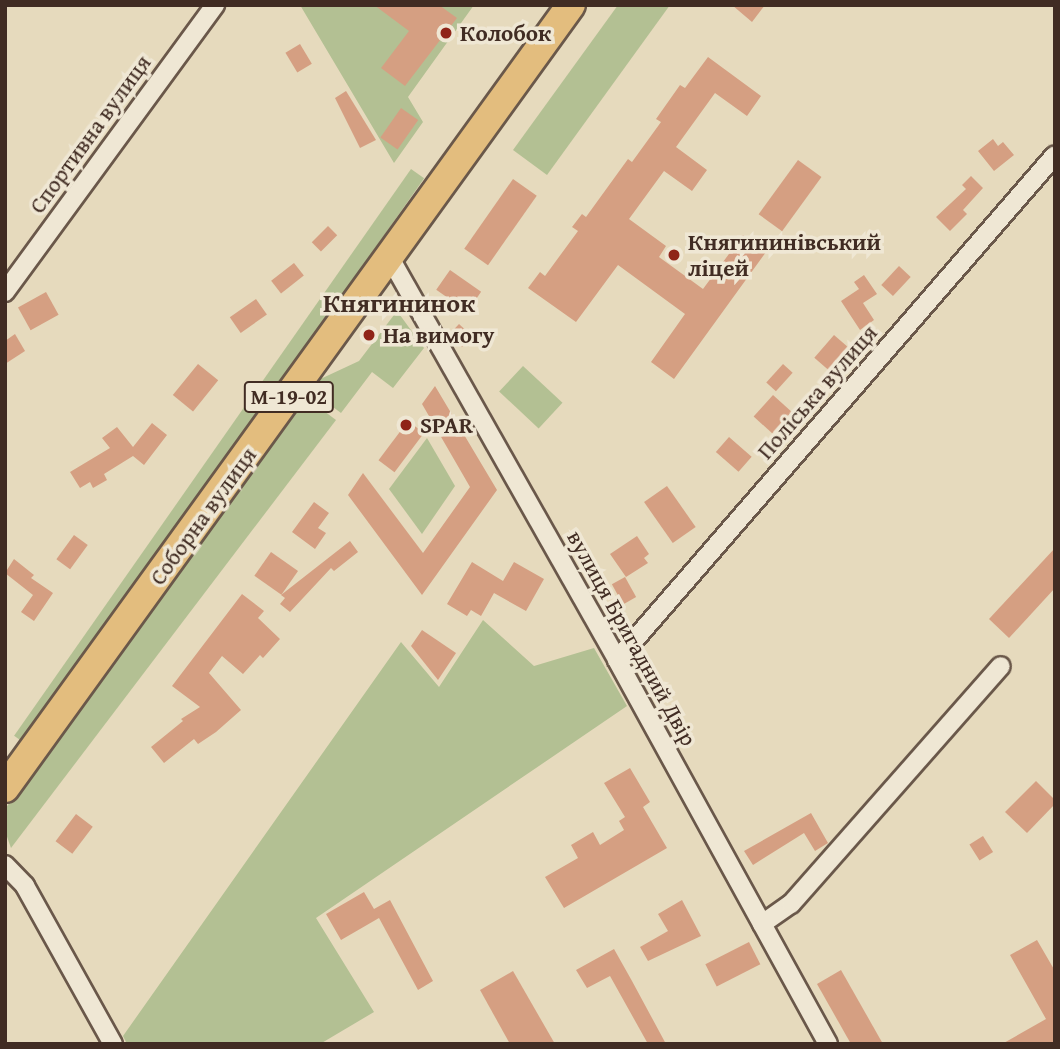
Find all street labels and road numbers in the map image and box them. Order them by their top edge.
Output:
street label: Спортивна вулиця [23,49,157,219]
street label: Поліська вулиця [751,319,883,465]
road number: М-19-02 [244,380,334,414]
street label: Соборна вулиця [144,442,262,590]
street label: вулиця Бригадний Двір [561,526,703,750]

